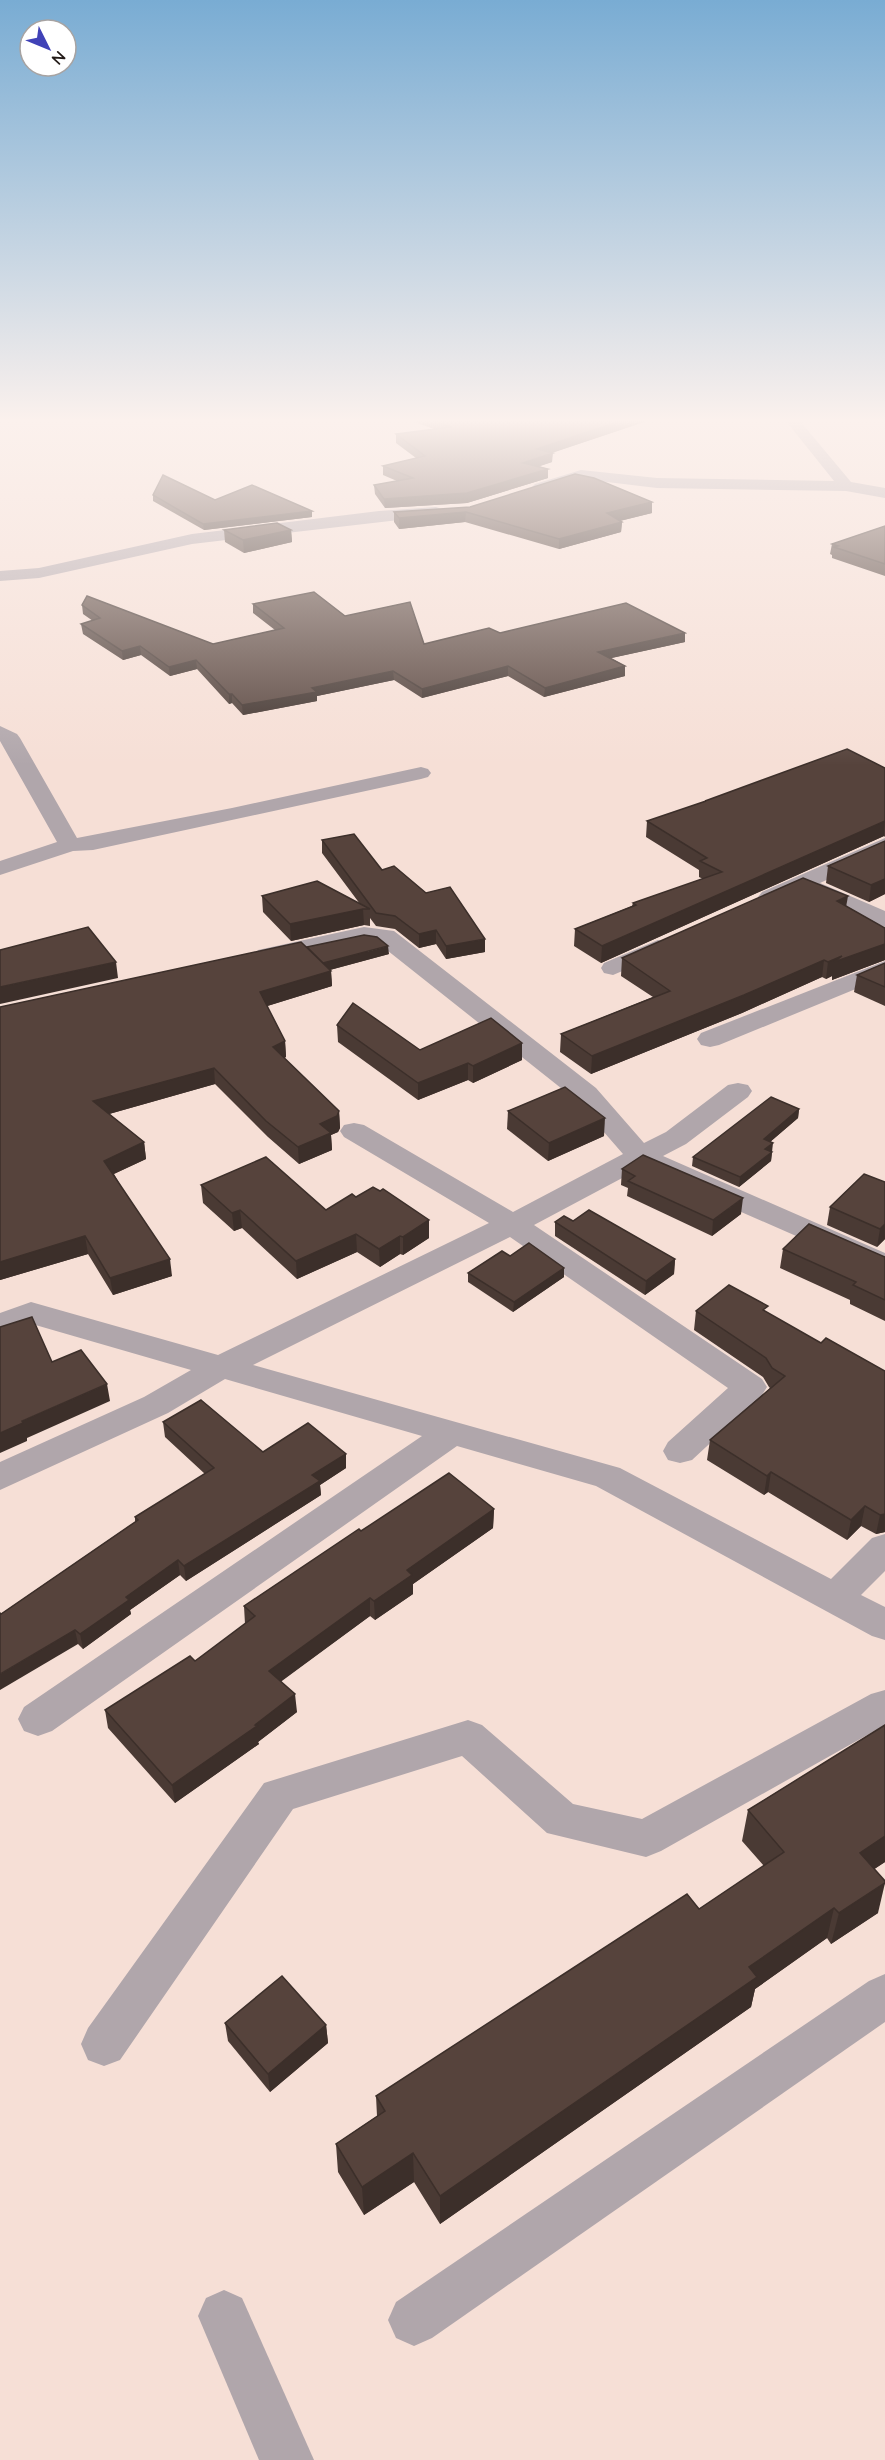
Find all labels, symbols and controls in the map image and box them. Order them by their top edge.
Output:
north arrow [18,18,78,78]
text: N [48,47,70,69]

